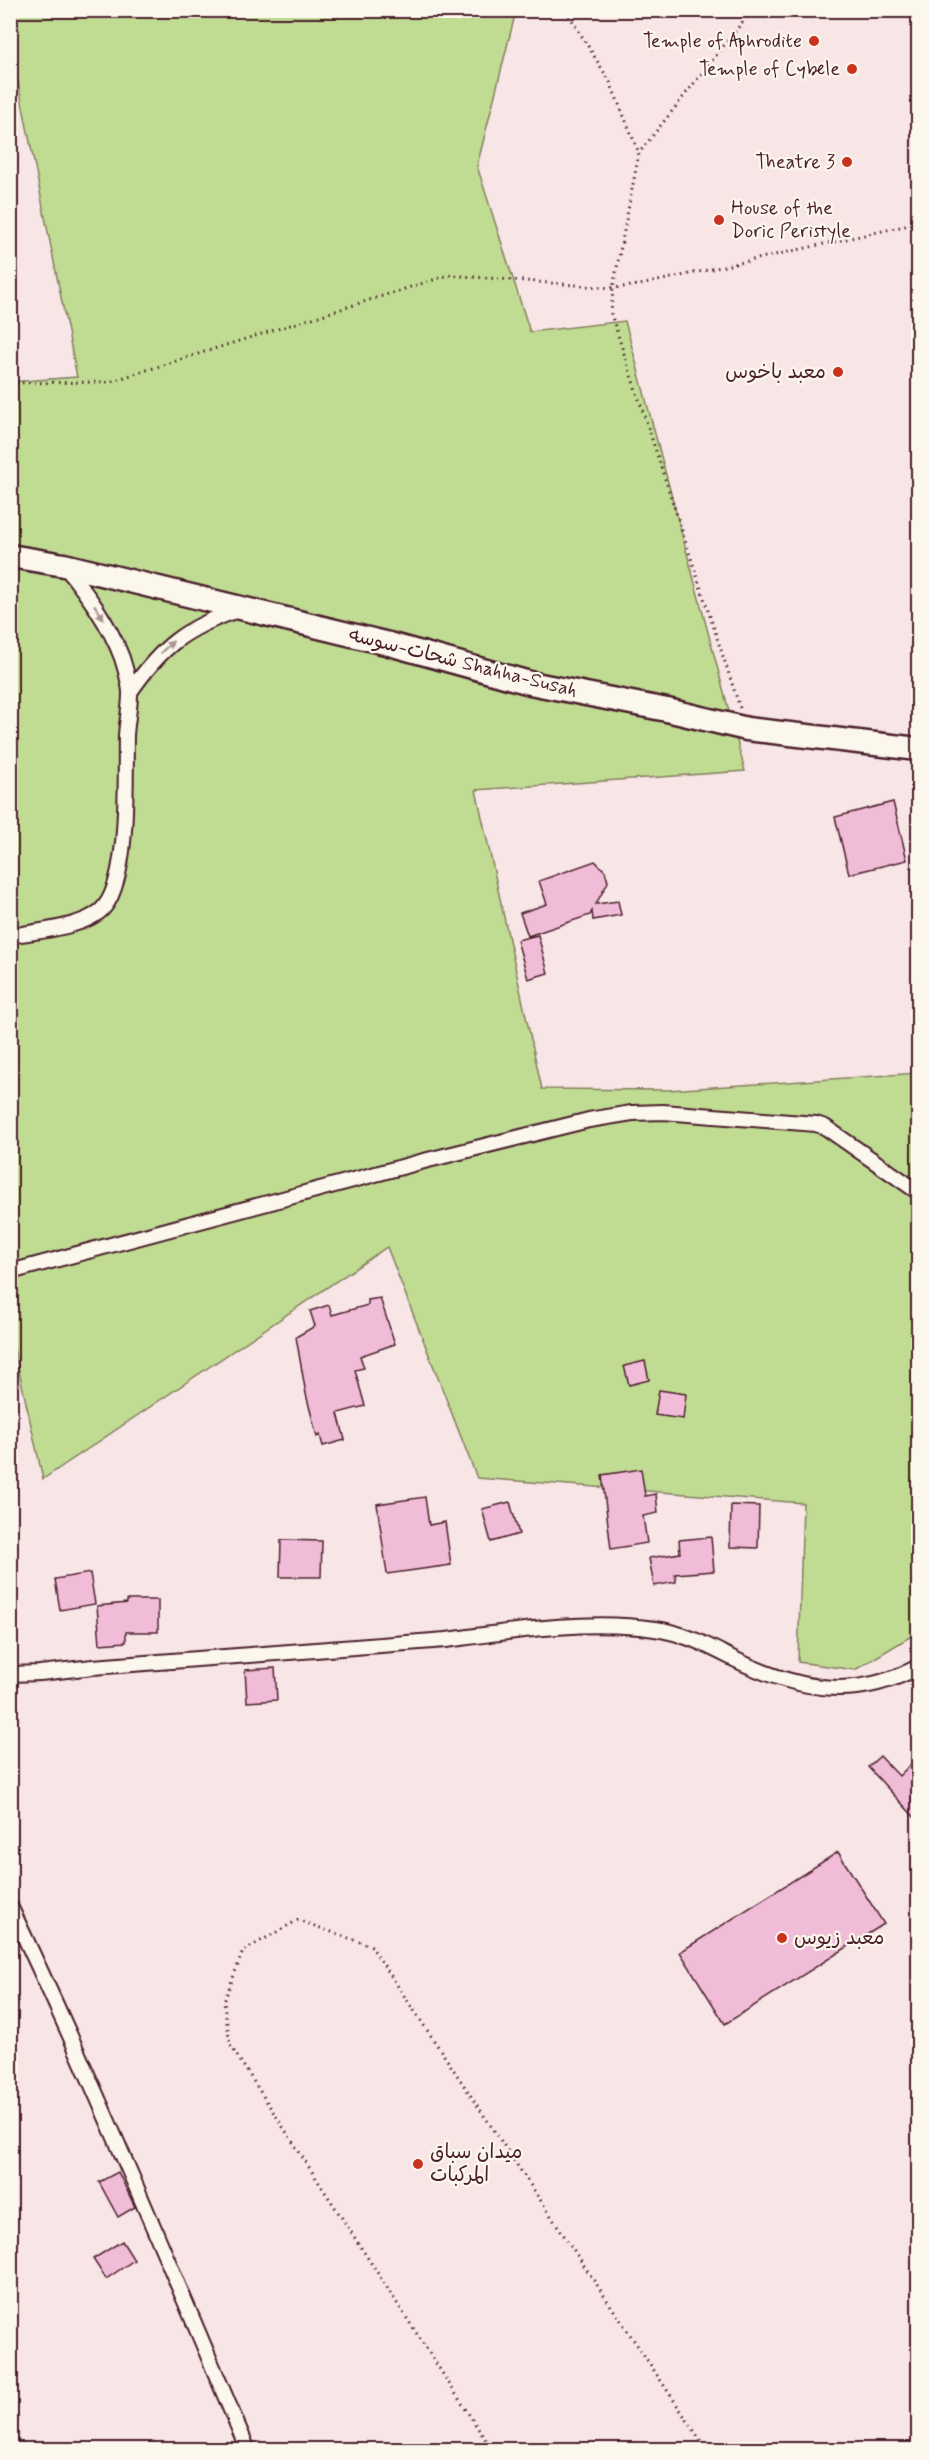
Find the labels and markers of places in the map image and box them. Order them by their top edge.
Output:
place label: Temple of Aphrodite [643,28,802,56]
marker: Temple of Aphrodite [807,34,821,48]
place label: Temple of Cybele [699,56,840,83]
marker: Temple of Cybele [845,62,859,76]
place label: Theatre 3 [755,149,835,176]
marker: Theatre 3 [840,155,854,169]
place label: House of the Doric Peristyle [731,195,851,245]
marker: House of the Doric Peristyle [712,213,726,227]
place label: معبد باخوس [725,359,826,386]
marker: معبد باخوس [831,365,845,379]
place label: معبد زيوس [794,1925,884,1952]
marker: معبد زيوس [775,1931,789,1945]
place label: ميدان سباق المركبات [430,2139,522,2189]
marker: ميدان سباق المركبات [411,2157,425,2171]

